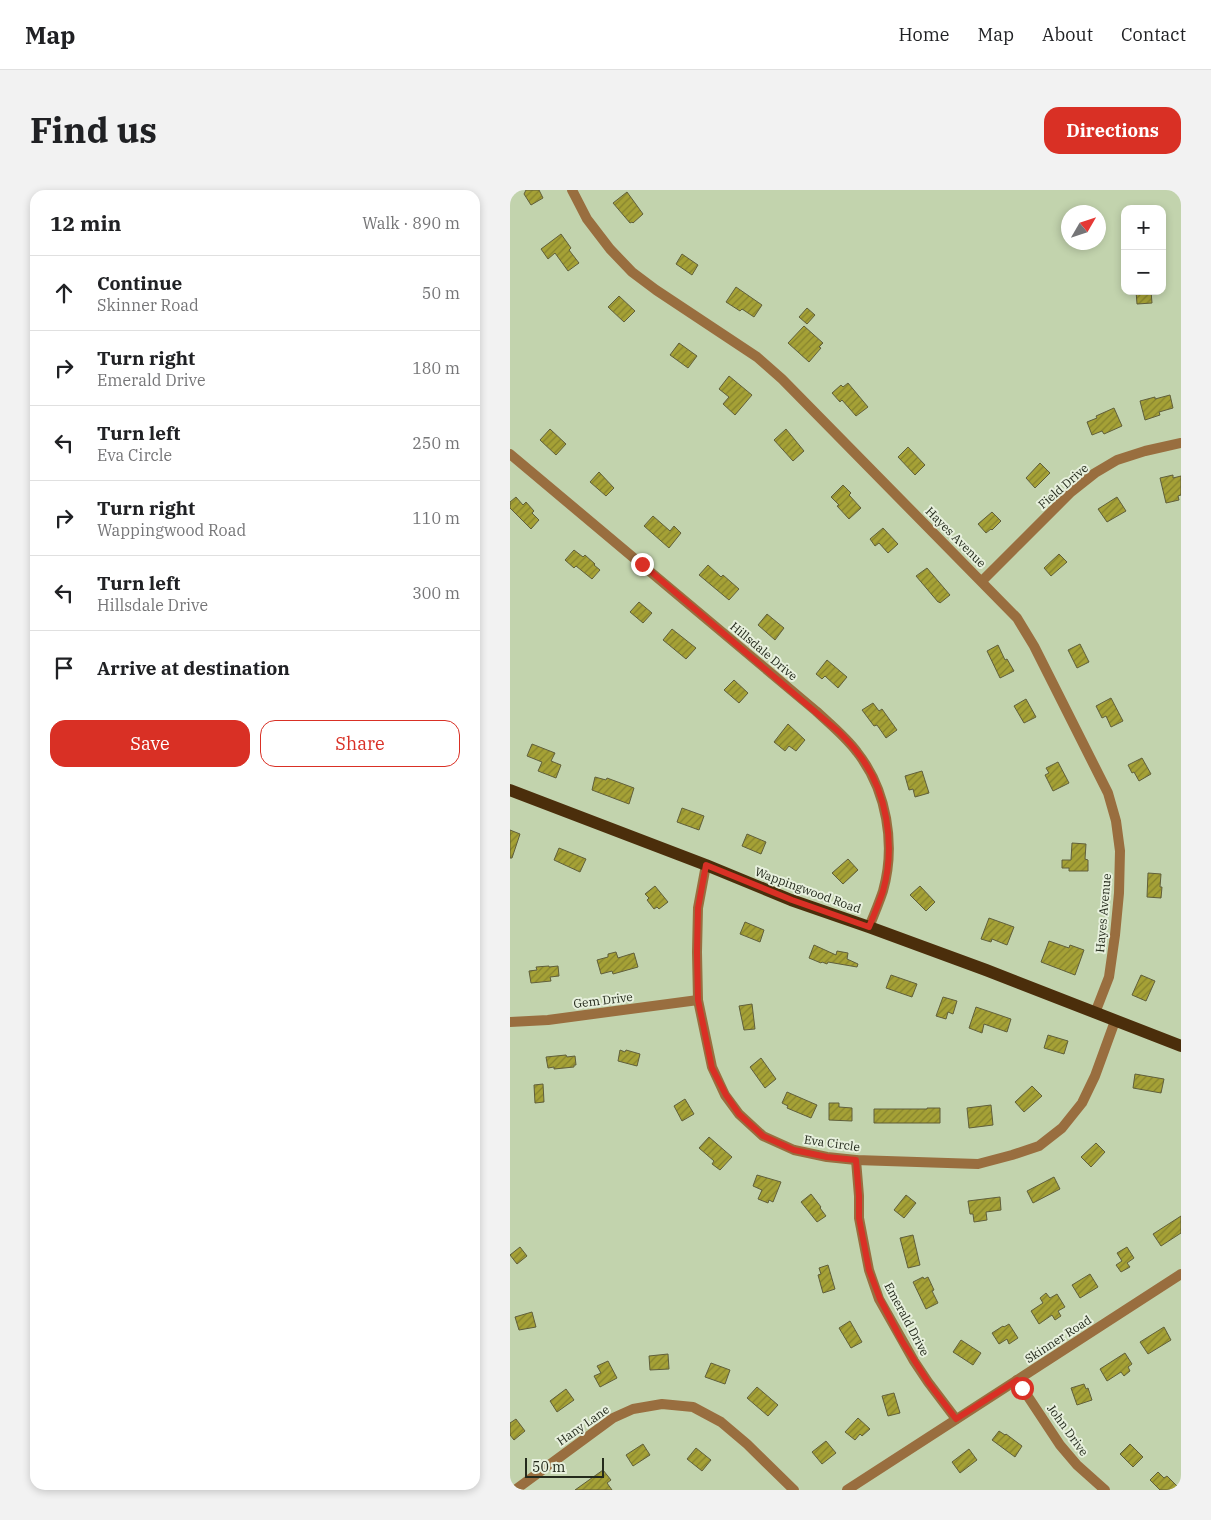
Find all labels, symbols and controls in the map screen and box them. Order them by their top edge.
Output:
text: Map [25,19,75,51]
text: Home [898,23,950,46]
text: Map [978,23,1014,46]
text: About [1042,23,1093,46]
text: Contact [1121,23,1186,46]
text: Find us [30,107,157,153]
button: Directions [1044,107,1181,154]
north arrow [1061,205,1106,250]
map controls [1121,205,1166,295]
button: + [1121,205,1166,250]
text: 12 min [50,209,121,237]
text: Walk · 890 m [362,213,460,233]
button: − [1121,250,1166,295]
text: Continue [97,271,182,295]
icon: ahead [50,279,78,307]
text: 50 m [422,283,460,303]
text: Skinner Road [97,295,199,315]
text: Turn right [97,346,195,370]
icon: right [50,354,78,382]
text: 180 m [412,358,460,378]
text: Emerald Drive [97,370,206,390]
text: Turn left [97,421,180,445]
icon: left [50,429,78,457]
text: 250 m [412,433,460,453]
text: Eva Circle [97,445,172,465]
street label: Field Drive [1035,460,1091,512]
text: Turn right [97,496,195,520]
icon: right [50,504,78,532]
street label: Hayes Avenue [923,504,989,570]
text: 110 m [412,508,460,528]
text: Wappingwood Road [97,520,246,540]
route end [631,553,654,576]
text: Turn left [97,571,180,595]
icon: left [50,579,78,607]
text: 300 m [412,583,460,603]
text: Hillsdale Drive [97,595,208,615]
street label: Hillsdale Drive [727,619,801,683]
icon: arrive [50,654,78,682]
text: Arrive at destination [97,656,290,680]
button: Save [50,720,250,767]
button: Share [260,720,460,767]
street label: Wappingwood Road [753,864,863,916]
street label: Hayes Avenue [1092,873,1114,953]
street label: Gem Drive [573,989,633,1011]
street label: Eva Circle [803,1132,861,1154]
street label: Emerald Drive [881,1280,933,1358]
street label: Skinner Road [1022,1312,1094,1366]
route start [1011,1377,1034,1400]
street label: John Drive [1044,1401,1092,1459]
street label: Hany Lane [554,1402,612,1448]
scale bar [525,1455,604,1478]
text: 50 m [532,1458,565,1476]

